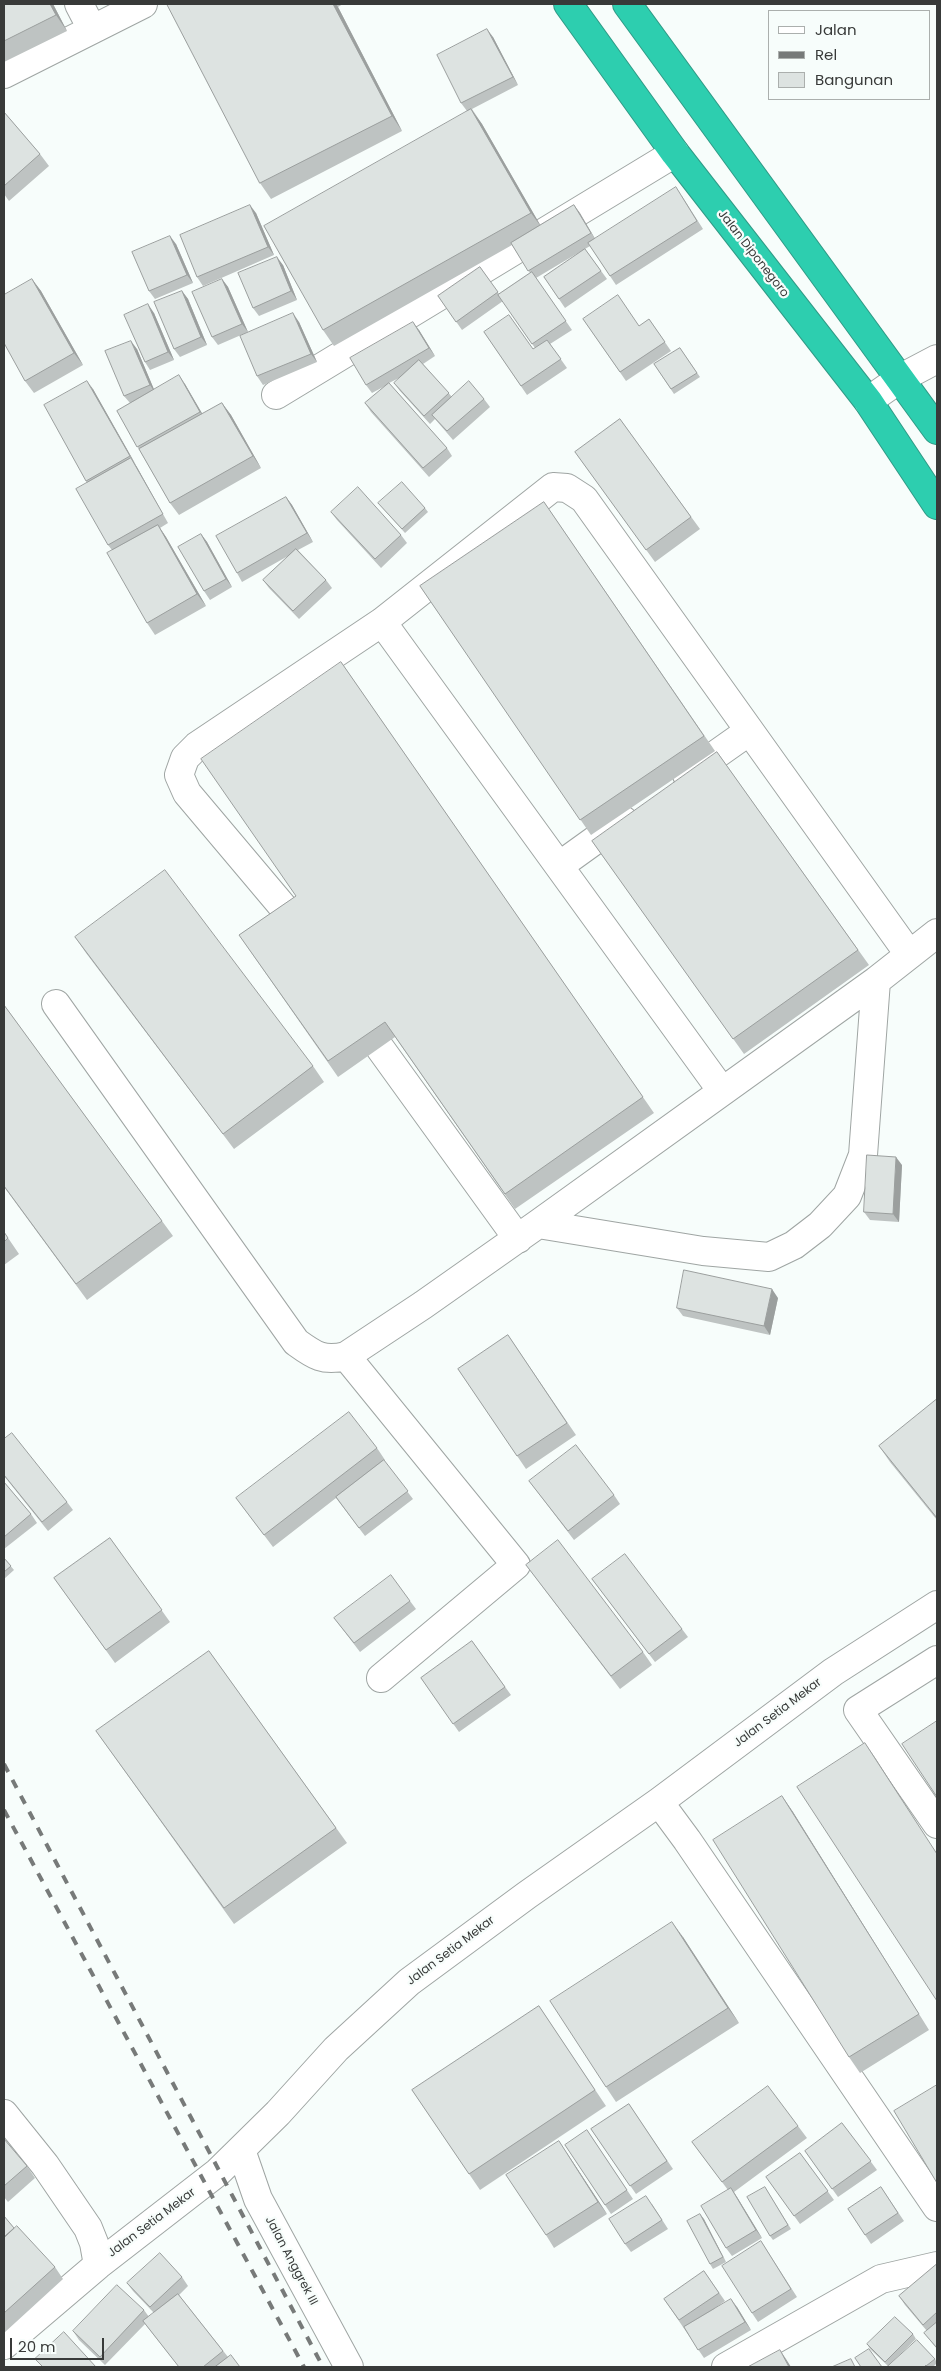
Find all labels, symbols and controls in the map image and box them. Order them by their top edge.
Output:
legend [768,10,931,100]
text: Jalan [815,19,857,40]
text: Rel [815,44,837,65]
text: Bangunan [815,69,893,90]
street label: Jalan Diponegoro [714,208,792,300]
street label: Jalan Setia Mekar [731,1675,825,1751]
street label: Jalan Setia Mekar [404,1913,498,1989]
street label: Jalan Setia Mekar [105,2185,199,2261]
street label: Jalan Anggrek III [262,2214,320,2308]
scale bar [12,2328,106,2360]
text: 20 m [18,2336,56,2357]

